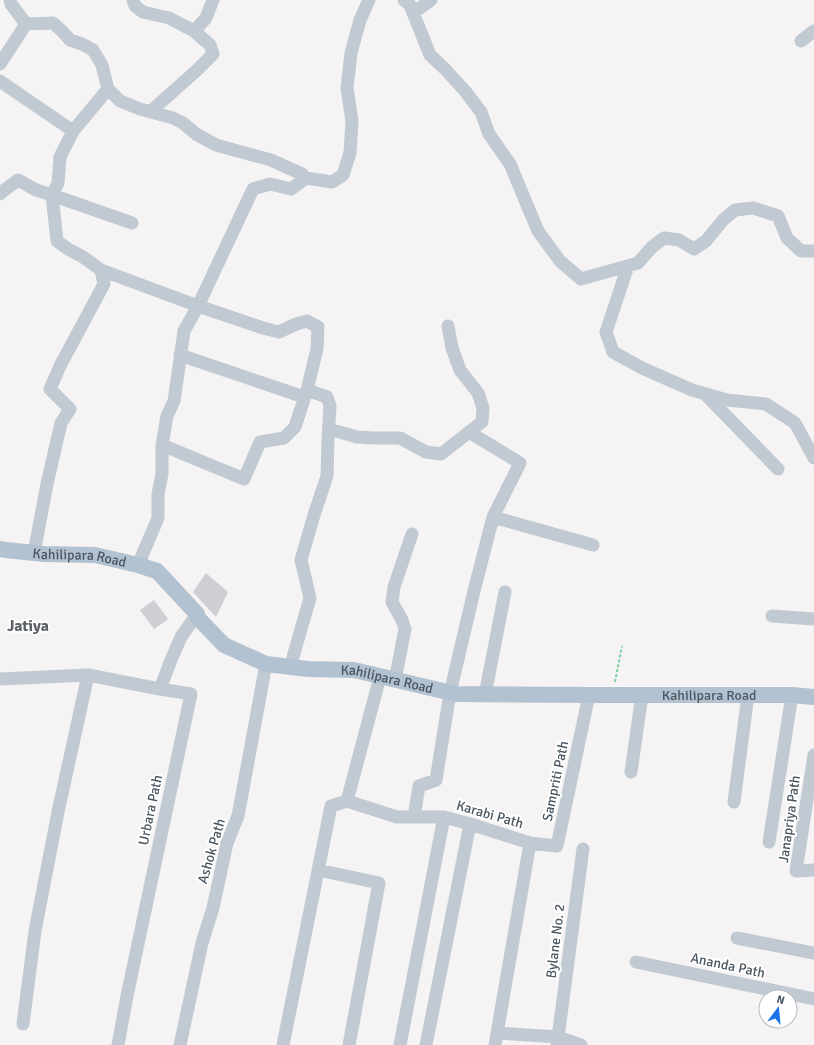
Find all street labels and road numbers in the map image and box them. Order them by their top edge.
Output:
street label: Kahilipara Road [32,545,128,571]
street label: Kahilipara Road [340,662,435,697]
street label: Kahilipara Road [662,687,756,704]
street label: Sampriti Path [539,739,572,823]
street label: Urbara Path [135,773,166,847]
street label: Janapriya Path [775,774,804,864]
street label: Karabi Path [454,797,525,832]
street label: Ashok Path [194,817,229,886]
street label: Bylane No. 2 [543,903,568,979]
street label: Ananda Path [689,949,767,982]

